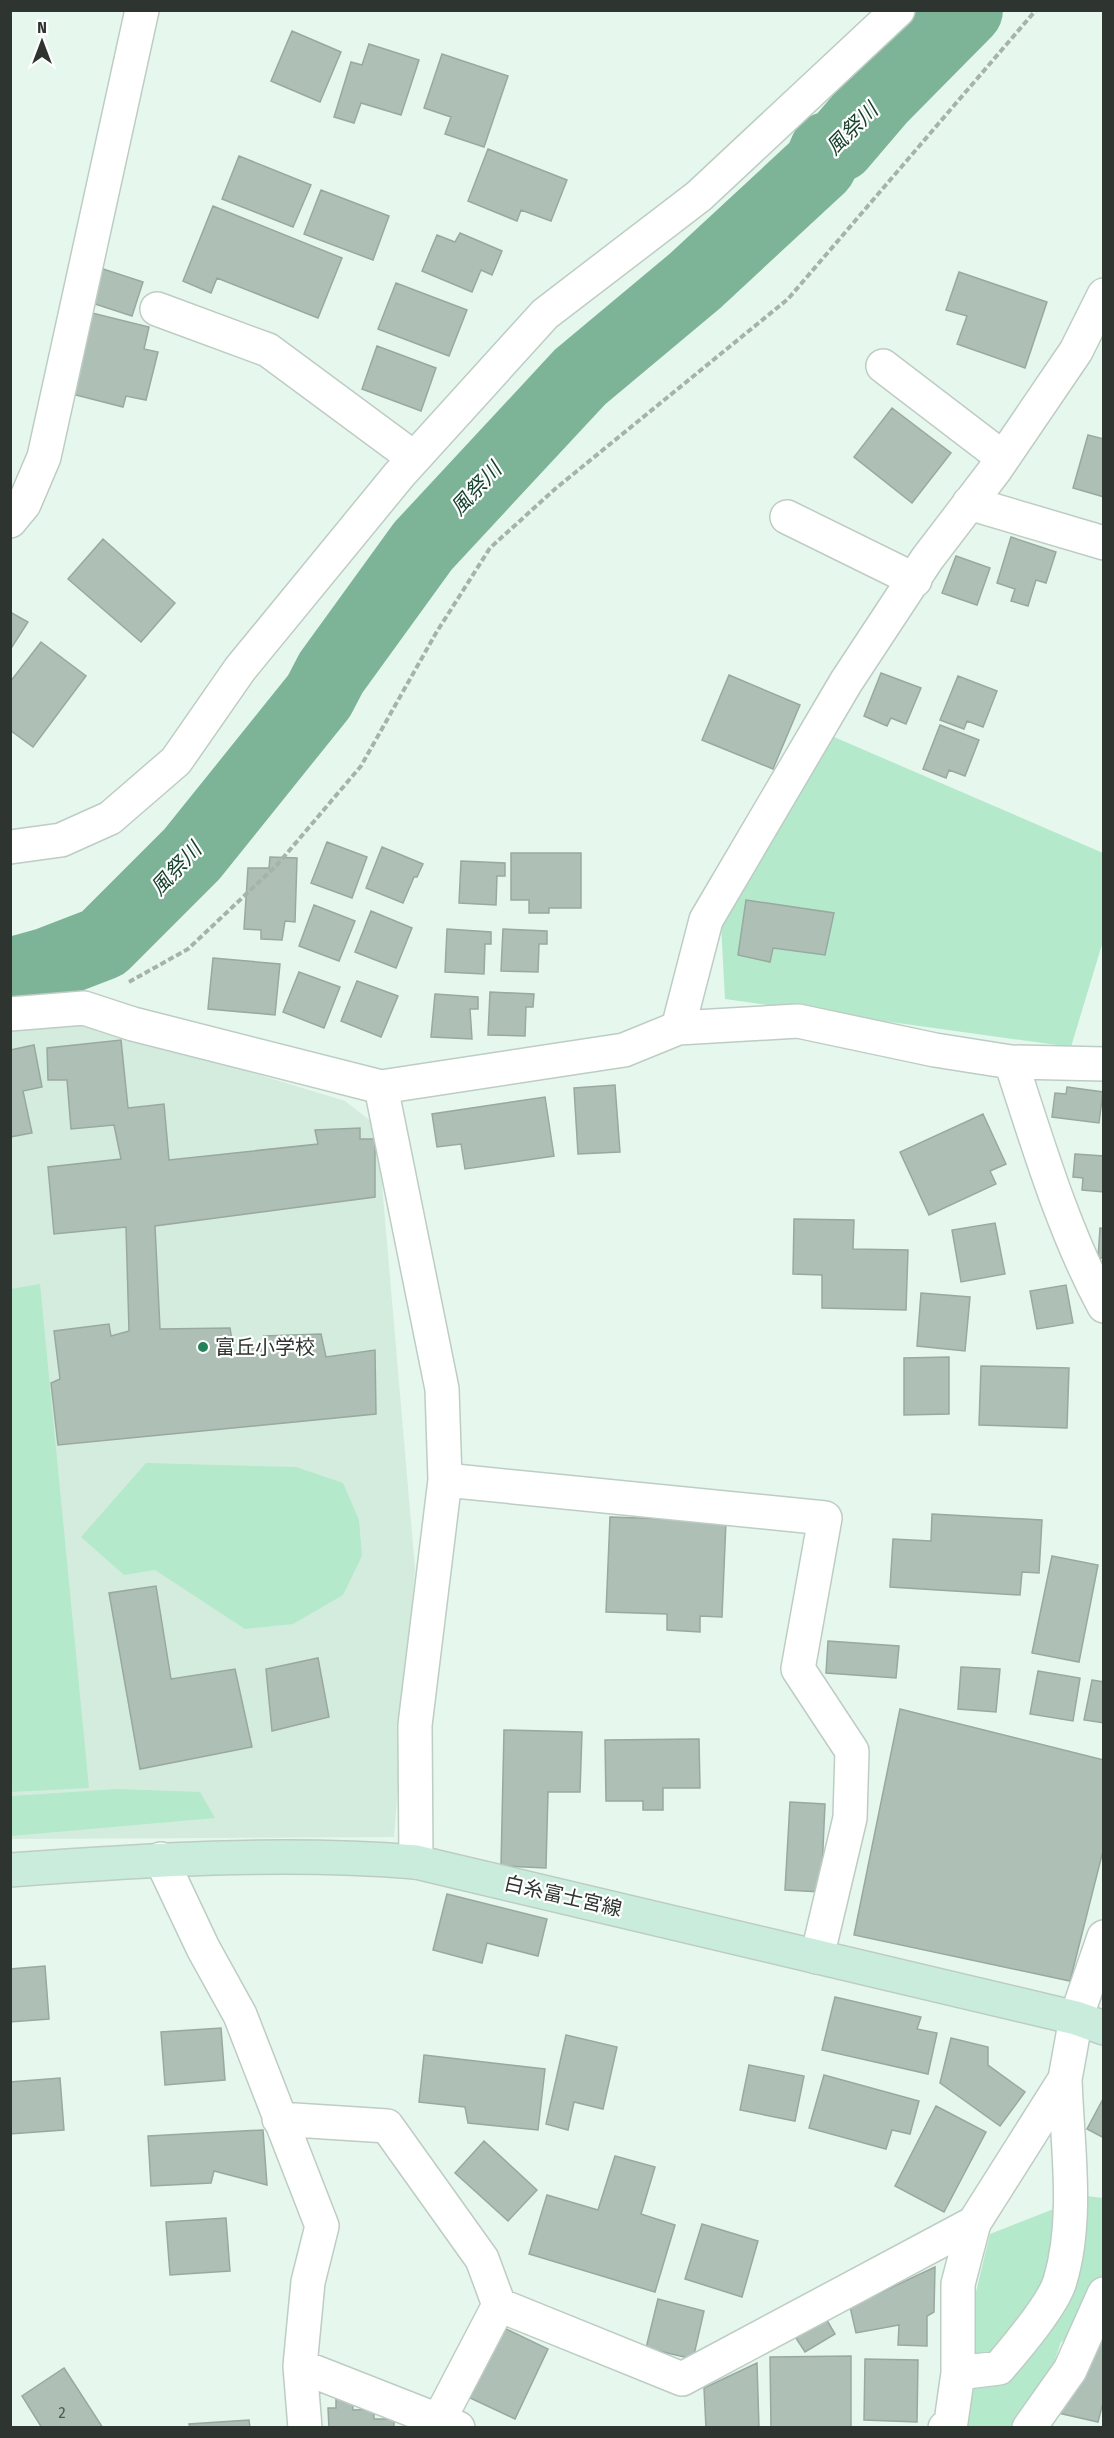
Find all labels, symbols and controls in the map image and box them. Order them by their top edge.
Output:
north arrow [12,12,72,72]
text: N [37,18,47,37]
water label: 風祭川 [821,96,885,160]
water label: 風祭川 [445,456,508,521]
water label: 風祭川 [145,836,208,901]
place label: 富丘小学校 [215,1335,315,1359]
marker: 富丘小学校 [196,1340,210,1354]
street label: 白糸富士宮線 [502,1871,624,1921]
house number: 2 [58,2403,66,2422]

